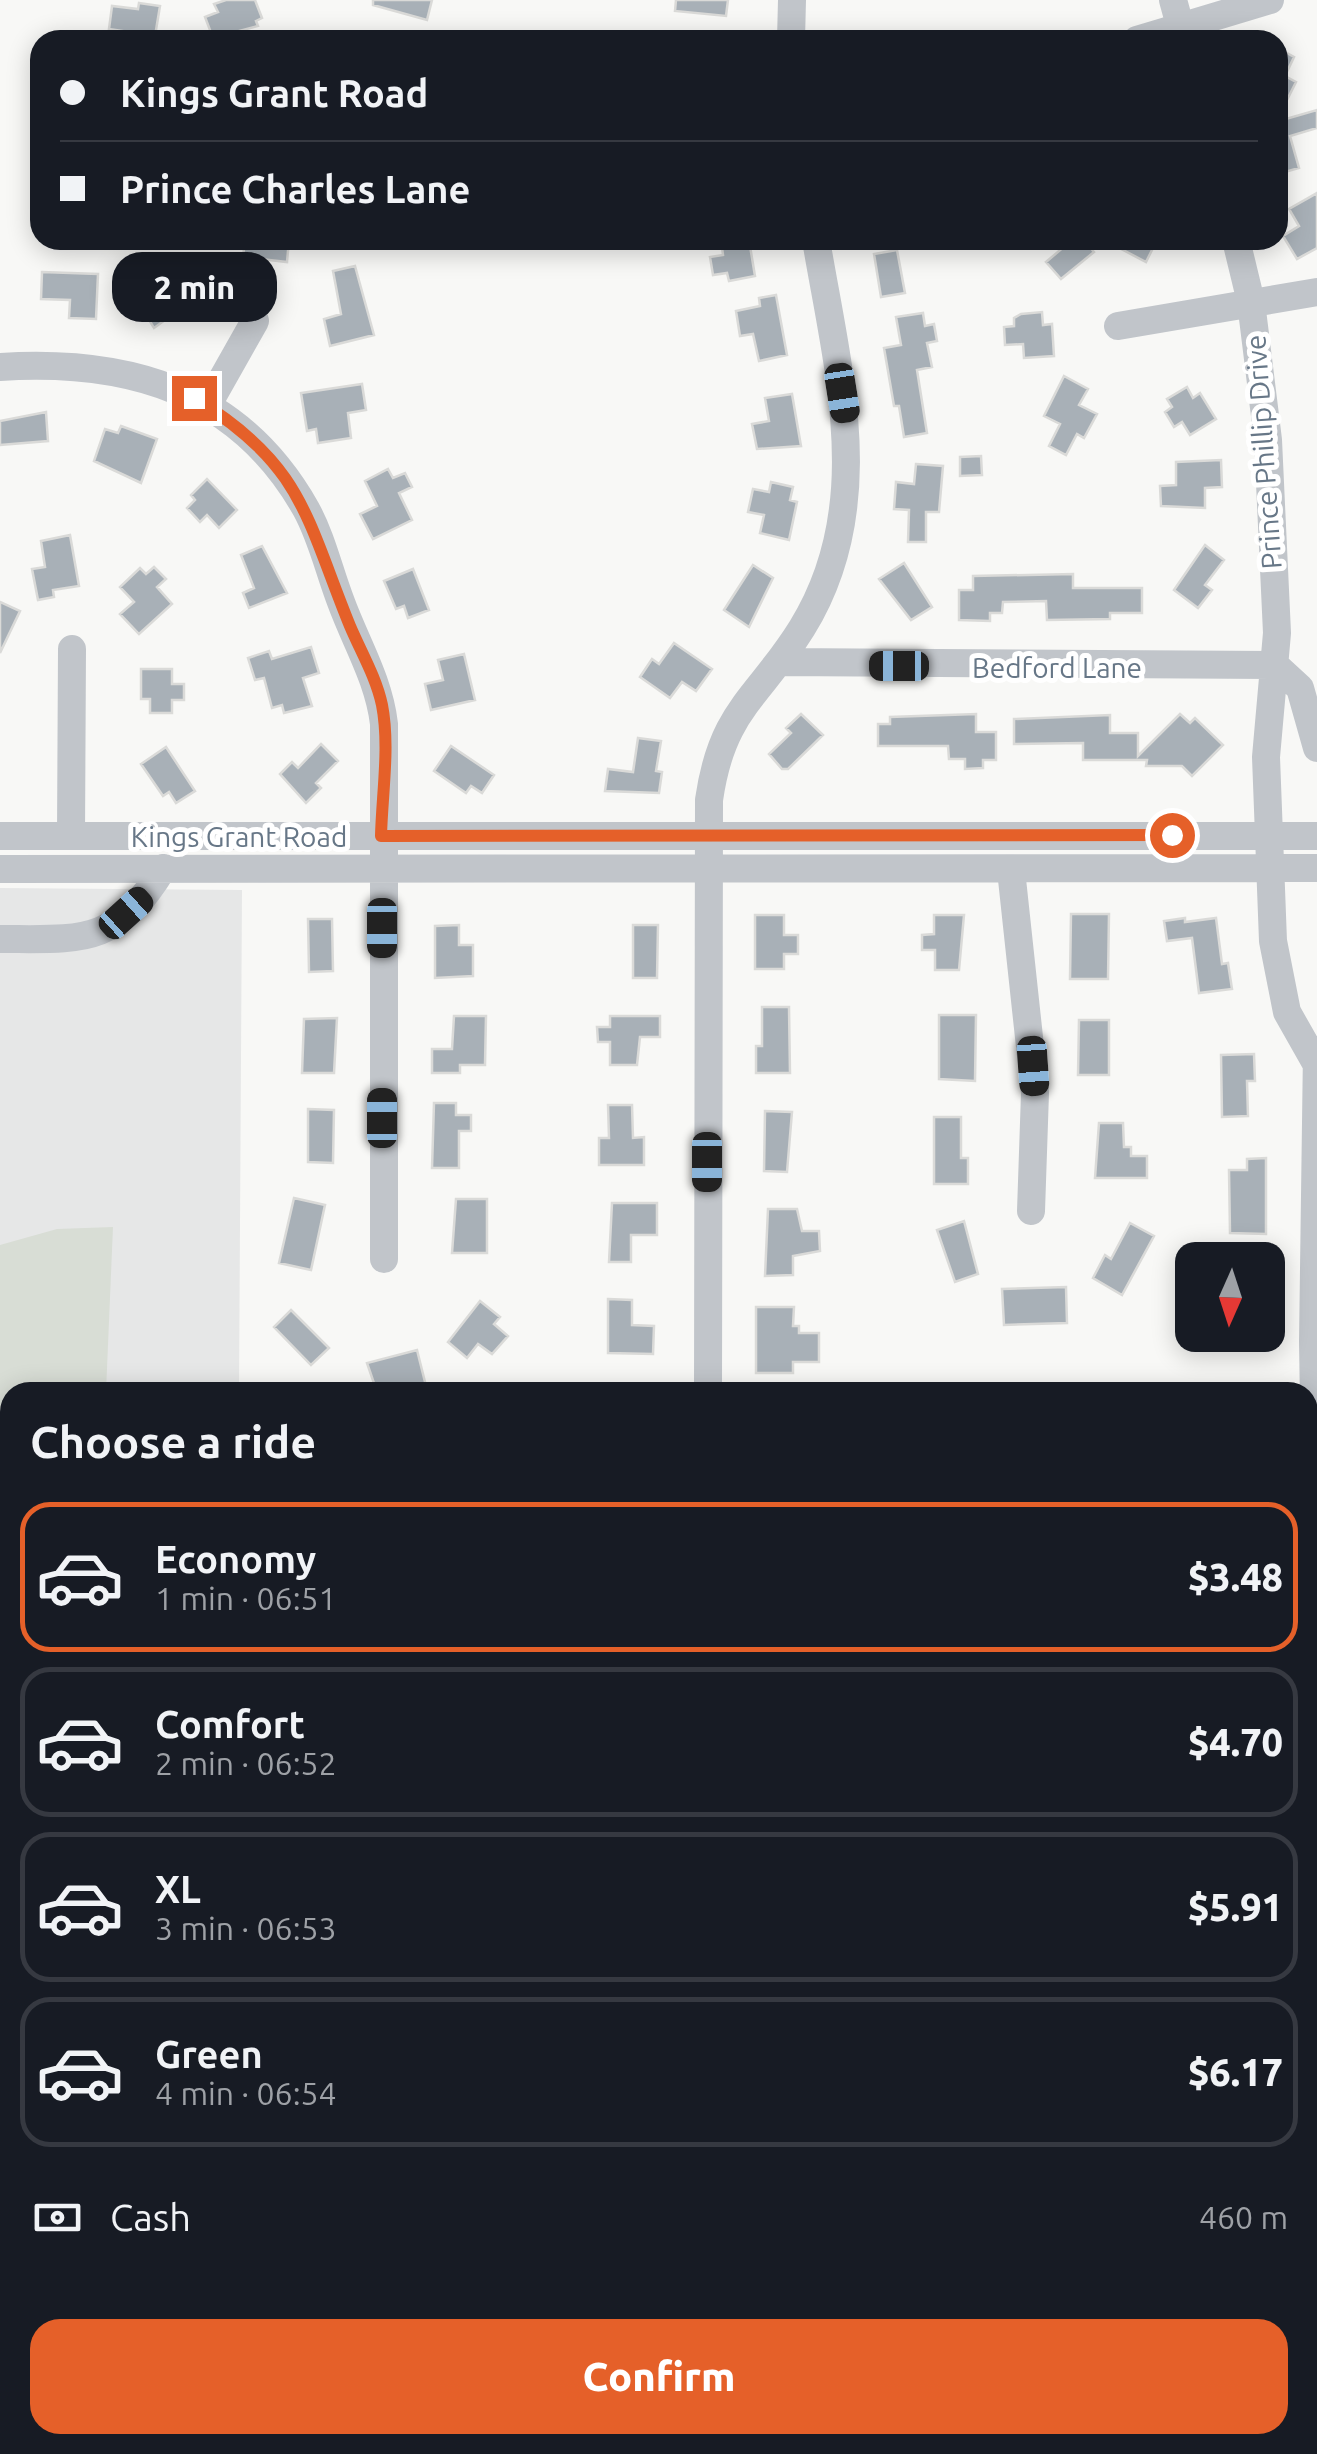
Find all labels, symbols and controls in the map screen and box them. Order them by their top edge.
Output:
text: Kings Grant Road [120,72,428,114]
text: Prince Charles Lane [120,168,470,210]
callout: 2 min [111,253,276,323]
text: 2 min [154,269,235,305]
street label: Prince Phillip Drive [1239,334,1287,570]
car [822,361,862,425]
route end [172,376,217,421]
car [869,651,929,681]
street label: Bedford Lane [972,652,1142,683]
route start [1150,813,1195,858]
street label: Kings Grant Road [131,821,347,852]
car [94,882,158,944]
car [367,898,397,958]
car [1016,1035,1050,1097]
car [367,1088,397,1148]
car [692,1132,722,1192]
north arrow [1175,1242,1285,1352]
map controls [1175,1242,1285,1352]
text: Choose a ride [30,1416,316,1467]
icon: car [35,1532,125,1622]
text: Economy [155,1538,316,1580]
text: $3.48 [1188,1556,1283,1598]
text: 1 min · 06:51 [155,1580,337,1616]
icon: car [35,1697,125,1787]
text: Comfort [155,1703,305,1745]
text: $4.70 [1188,1721,1283,1763]
text: 2 min · 06:52 [155,1745,337,1781]
icon: car [35,1862,125,1952]
text: XL [155,1868,201,1910]
text: $5.91 [1188,1886,1283,1928]
text: 3 min · 06:53 [155,1910,337,1946]
icon: car [35,2027,125,2117]
text: Green [155,2033,263,2075]
text: $6.17 [1188,2051,1283,2093]
text: 4 min · 06:54 [155,2075,337,2111]
icon: cash [30,2190,85,2245]
text: Cash [110,2196,191,2238]
text: 460 m [1199,2199,1288,2235]
button: Confirm [30,2319,1288,2434]

